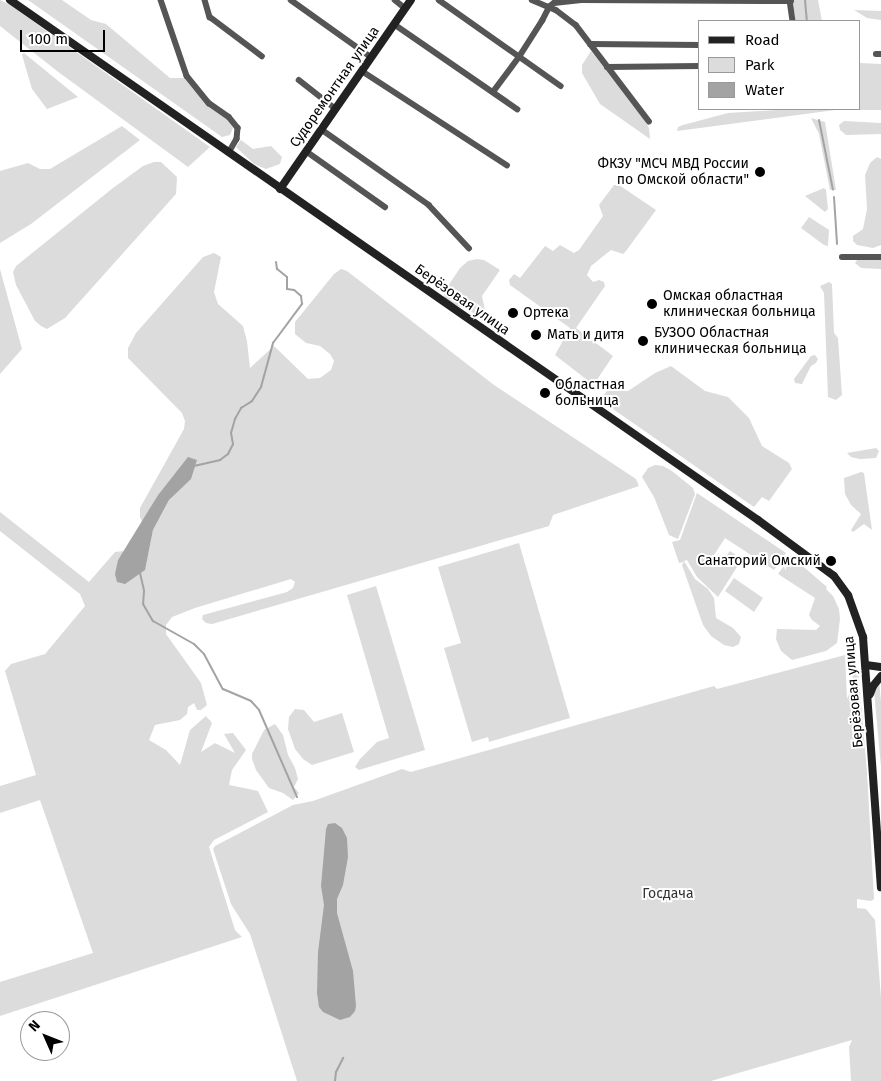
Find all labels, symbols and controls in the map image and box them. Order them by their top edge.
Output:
scale bar [22,20,108,52]
legend [698,20,861,110]
street label: Судоремонтная улица [287,23,383,151]
text: 100 m [28,30,68,48]
text: Road [745,31,780,49]
text: Park [745,56,775,74]
text: Water [745,81,784,99]
place label: ФКЗУ "МСЧ МВД России по Омской области" [597,156,749,188]
marker: ФКЗУ "МСЧ МВД России по Омской области" [753,165,767,179]
street label: Берёзовая улица [411,261,513,339]
place label: Омская областная клиническая больница [663,288,816,321]
marker: Омская областная клиническая больница [645,297,659,311]
place label: Ортека [523,305,569,321]
marker: Ортека [507,307,519,319]
place label: БУЗОО Областная клиническая больница [654,325,807,358]
place label: Мать и дитя [547,327,625,343]
marker: Мать и дитя [529,328,543,342]
marker: БУЗОО Областная клиническая больница [636,334,650,348]
place label: Областная больница [555,377,625,410]
marker: Областная больница [539,387,551,399]
place label: Санаторий Омский [697,553,821,569]
marker: Санаторий Омский [825,555,837,567]
street label: Берёзовая улица [841,635,867,749]
park label: Госдача [642,886,694,902]
north arrow [20,1011,70,1061]
text: N [25,1017,44,1035]

